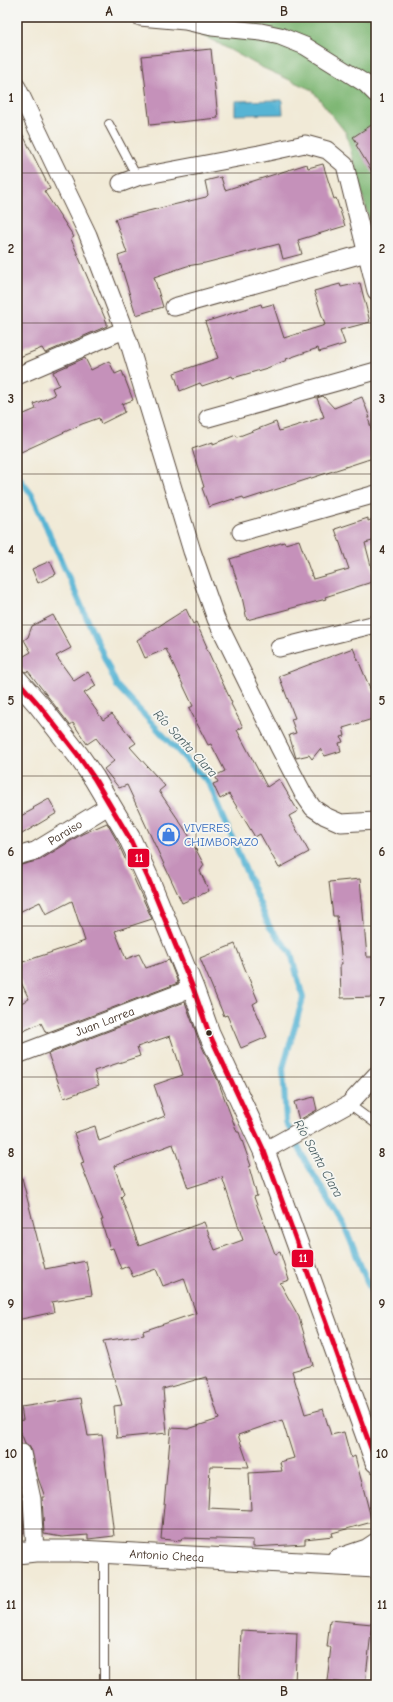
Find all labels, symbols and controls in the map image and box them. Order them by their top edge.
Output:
text: A [105,4,113,19]
text: B [280,4,288,19]
text: 1 [8,90,14,105]
text: 1 [379,90,385,105]
text: 2 [8,241,14,256]
text: 2 [379,241,385,256]
text: 3 [8,391,14,406]
text: 3 [379,391,385,406]
text: 4 [8,542,14,557]
text: 4 [379,542,385,557]
text: 5 [8,693,15,708]
text: 5 [379,693,386,708]
water label: Río Santa Clara [151,707,221,780]
street label: Paraiso [46,817,85,848]
place label: VIVERES CHIMBORAZO [184,821,259,849]
shop icon: VIVERES CHIMBORAZO [156,822,182,848]
text: 6 [8,844,15,859]
text: 6 [379,844,386,859]
line badge: 11 [127,848,150,868]
text: 11 [135,852,143,865]
text: 7 [8,994,14,1009]
text: 7 [379,994,385,1009]
street label: Juan Larrea [73,1004,136,1039]
unlabelled marker [204,1028,214,1038]
water label: Río Santa Clara [291,1117,346,1200]
text: 8 [8,1145,14,1160]
text: 8 [379,1145,385,1160]
line badge: 11 [291,1249,314,1268]
text: 11 [299,1252,307,1265]
text: 9 [8,1296,15,1311]
text: 9 [379,1296,386,1311]
text: 10 [5,1446,17,1461]
text: 10 [376,1446,388,1461]
street label: Antonio Checa [129,1547,204,1565]
text: 11 [6,1597,16,1612]
text: 11 [377,1597,387,1612]
text: A [105,1684,113,1699]
text: B [280,1684,288,1699]

